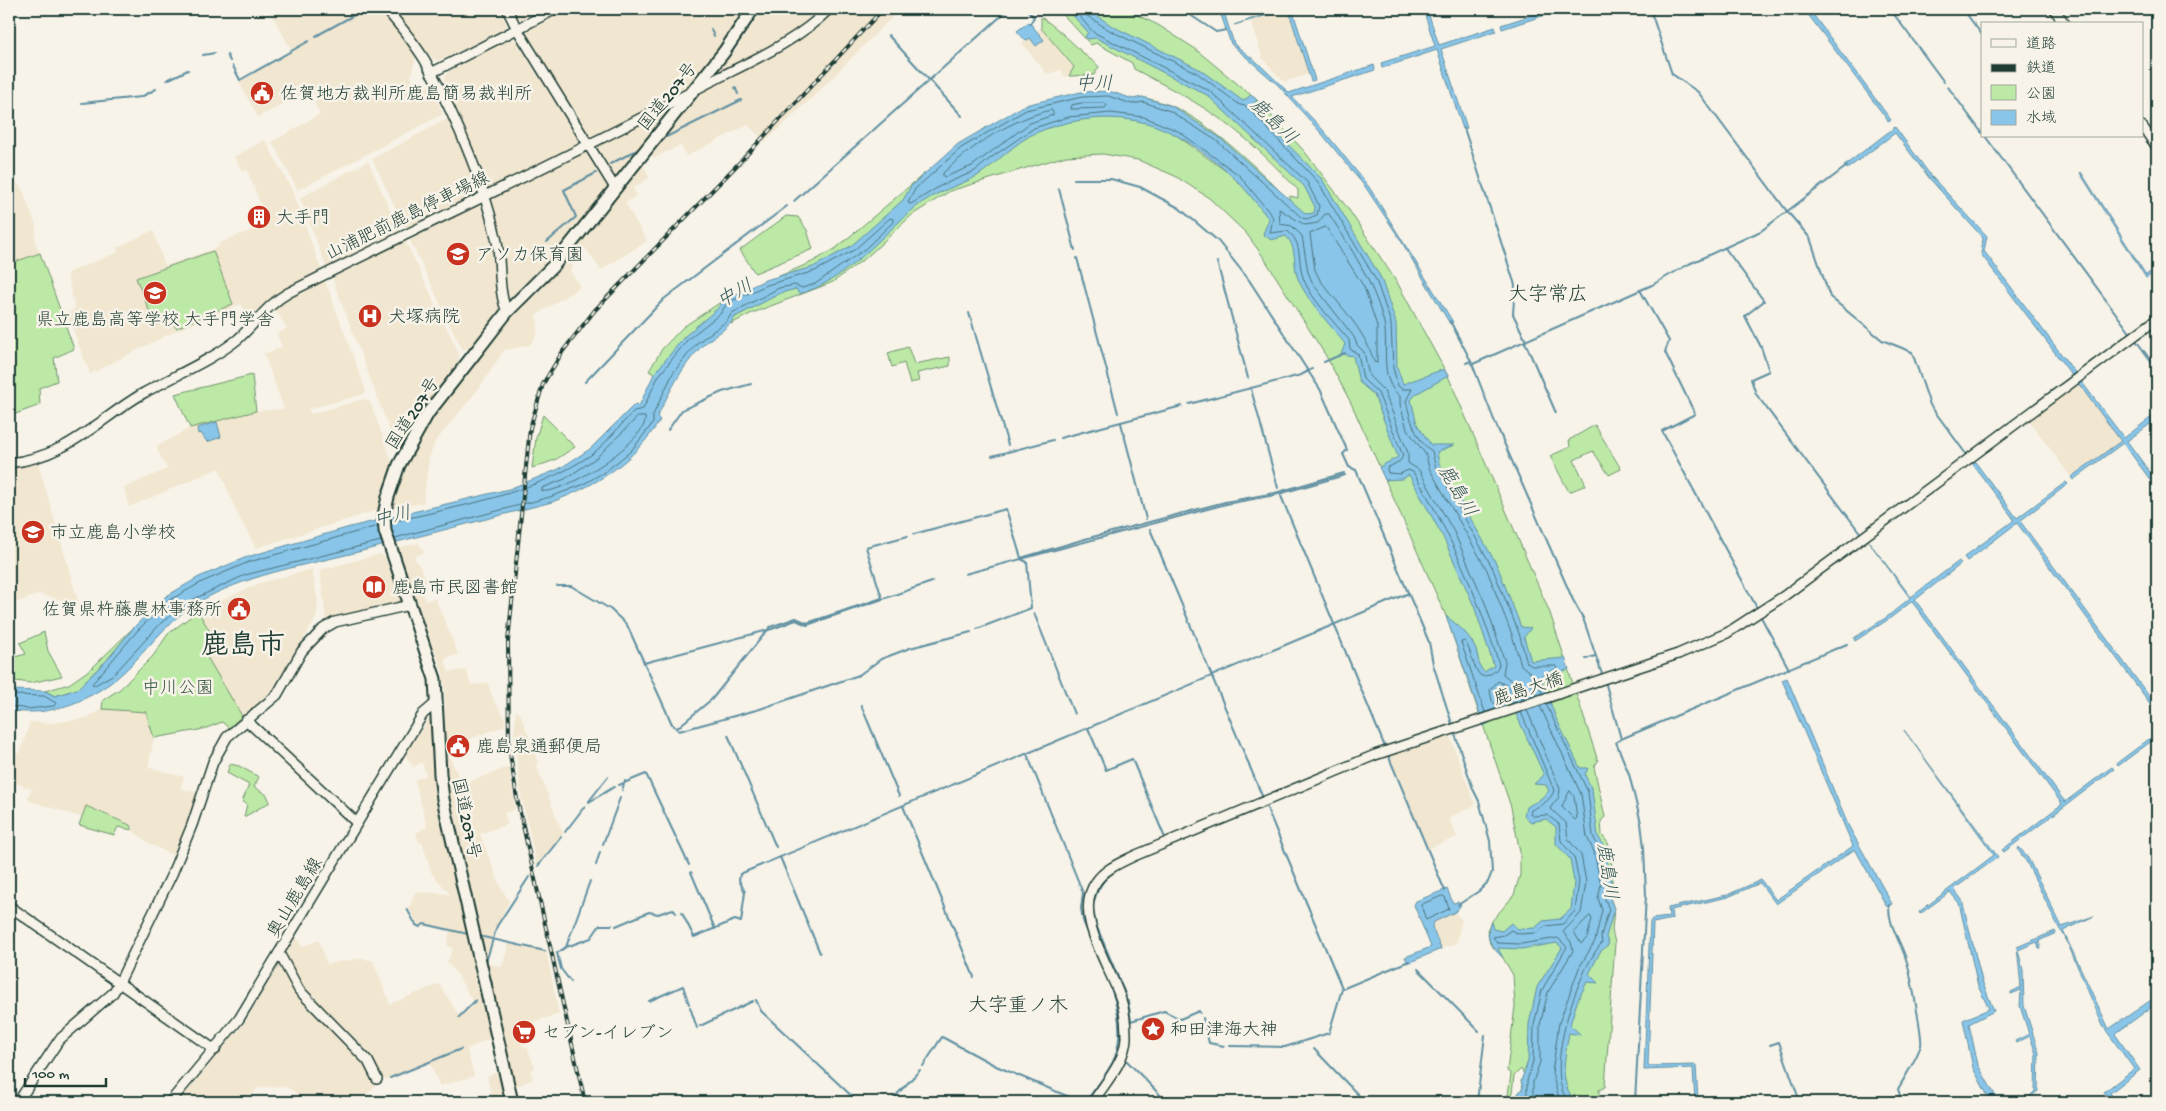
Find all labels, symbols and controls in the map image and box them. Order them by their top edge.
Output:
legend [1981,22,2144,138]
text: 道路 [2026,36,2056,54]
street label: 国道207号 [634,58,703,136]
text: 鉄道 [2026,60,2056,78]
water label: 中川 [1075,73,1113,97]
public building icon: 佐賀地方裁判所鹿島簡易裁判所 [249,80,275,106]
place label: 佐賀地方裁判所鹿島簡易裁判所 [280,84,532,106]
text: 公園 [2026,86,2056,104]
water label: 鹿島川 [1244,94,1302,151]
text: 水域 [2026,109,2056,128]
street label: 山浦肥前鹿島停車場線 [322,167,494,266]
building icon: 大手門 [246,204,272,230]
place label: 大手門 [276,208,330,230]
school or university icon: アソカ保育園 [445,241,471,267]
place label: アソカ保育園 [476,245,584,267]
water label: 中川 [713,275,758,314]
school or university icon: 県立鹿島高等学校 大手門学舎 [142,280,168,306]
district label: 大字常広 [1508,283,1588,308]
hospital icon: 犬塚病院 [357,303,383,329]
place label: 犬塚病院 [388,307,460,329]
place label: 県立鹿島高等学校 大手門学舎 [36,310,274,332]
street label: 国道207号 [382,374,445,455]
water label: 鹿島川 [1431,461,1481,522]
water label: 中川 [371,502,414,534]
school or university icon: 市立鹿島小学校 [20,519,46,545]
place label: 市立鹿島小学校 [50,523,176,545]
library icon: 鹿島市民図書館 [361,574,387,600]
place label: 鹿島市民図書館 [392,578,518,600]
public building icon: 佐賀県杵藤農林事務所 [226,596,252,622]
place label: 佐賀県杵藤農林事務所 [42,600,222,622]
district label: 鹿島市 [201,630,285,664]
street label: 鹿島大橋 [1491,668,1566,711]
park label: 中川公園 [142,678,214,700]
public building icon: 鹿島泉通郵便局 [445,733,471,759]
place label: 鹿島泉通郵便局 [476,737,602,759]
street label: 国道207号 [446,776,484,861]
water label: 鹿島川 [1590,842,1622,901]
street label: 奥山鹿島線 [263,854,328,942]
district label: 大字重ノ木 [968,994,1068,1019]
place icon: 和田津海大神 [1140,1016,1166,1042]
supermarket icon: セブン-イレブン [511,1019,537,1045]
place label: 和田津海大神 [1170,1020,1278,1042]
place label: セブン-イレブン [542,1023,674,1045]
scale bar [25,1056,106,1088]
text: 100 m [31,1066,70,1084]

